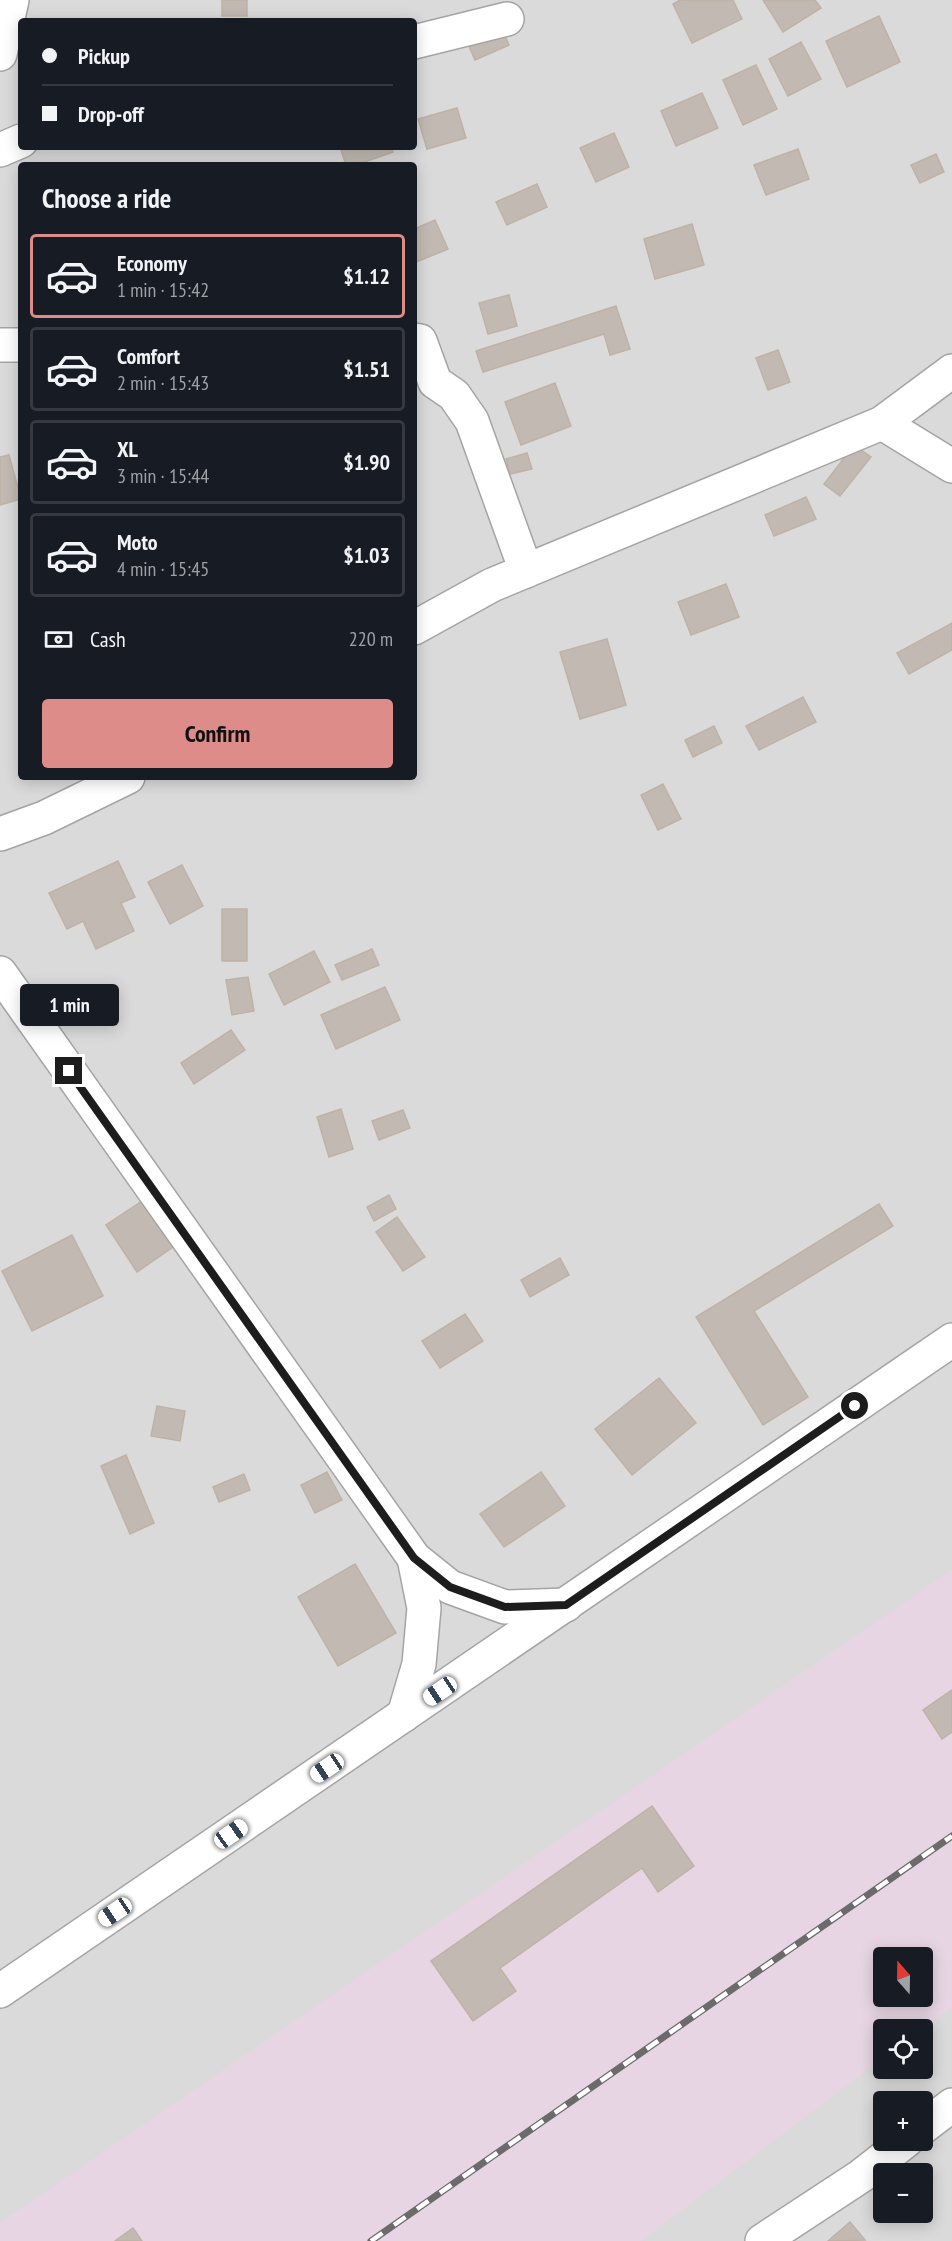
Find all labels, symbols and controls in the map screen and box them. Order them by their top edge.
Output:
text: Pickup [78,42,130,70]
text: Drop-off [78,100,144,128]
text: Choose a ride [42,181,171,215]
icon: car [45,249,99,303]
text: Economy [117,249,187,277]
text: $1.12 [343,262,390,290]
text: 1 min · 15:42 [117,277,209,303]
icon: car [45,342,99,396]
text: Comfort [117,342,180,370]
text: $1.51 [343,355,390,383]
text: 2 min · 15:43 [117,370,209,396]
icon: car [45,435,99,489]
text: XL [117,435,138,463]
text: $1.90 [343,448,390,476]
text: 3 min · 15:44 [117,463,209,489]
icon: car [45,528,99,582]
text: Moto [117,528,158,556]
text: $1.03 [343,541,390,569]
text: 4 min · 15:45 [117,556,209,582]
icon: cash [42,623,75,656]
text: Cash [90,625,126,653]
text: 220 m [349,626,393,652]
button: Confirm [42,699,393,768]
callout: 1 min [20,984,118,1026]
text: 1 min [49,992,90,1018]
route end [55,1057,82,1084]
route start [841,1392,868,1419]
car [420,1673,460,1709]
car [307,1750,347,1786]
car [211,1816,251,1852]
car [95,1894,135,1930]
north arrow [873,1947,933,2007]
map controls [873,1947,933,2223]
button: locate [873,2019,933,2079]
button: + [873,2091,933,2151]
button: − [873,2163,933,2223]

